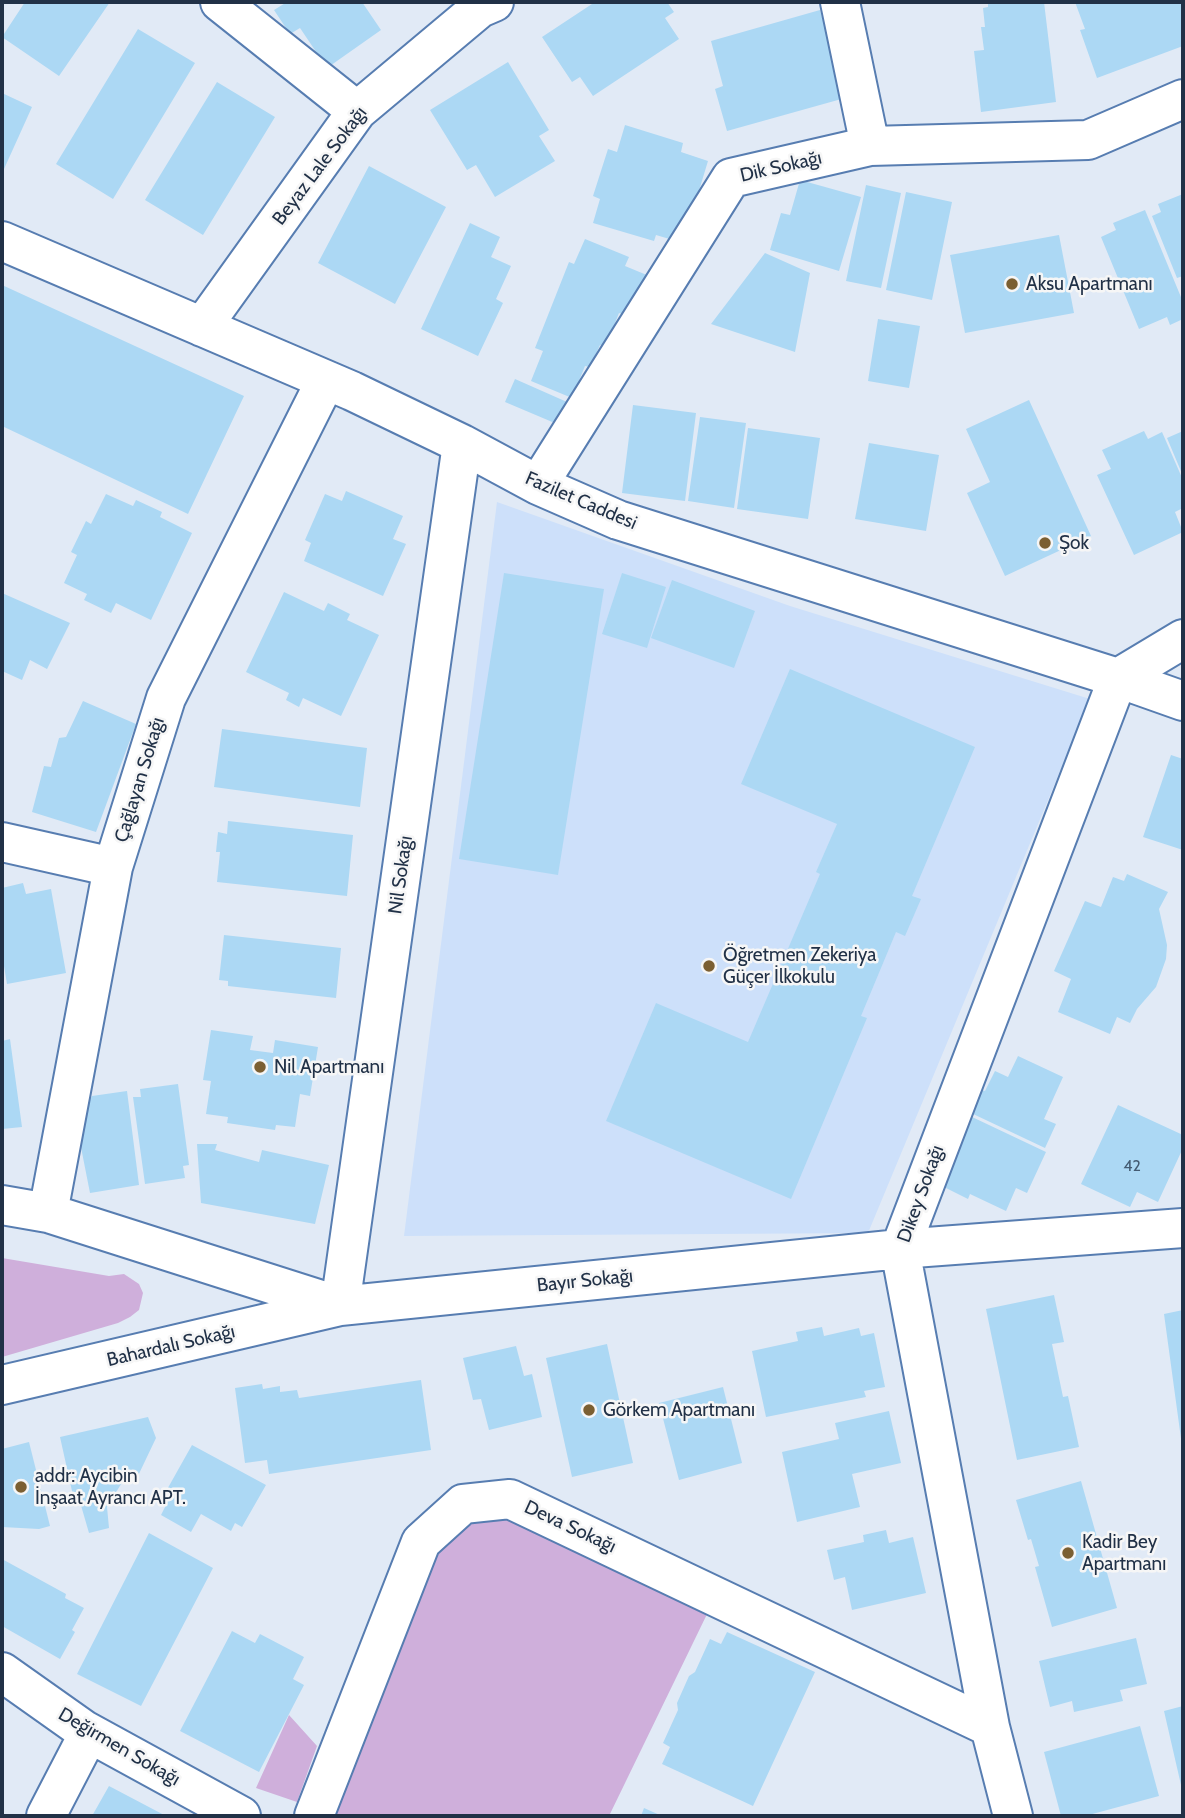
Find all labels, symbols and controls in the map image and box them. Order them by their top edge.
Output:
street label: Beyaz Lale Sokağı [268,102,372,230]
street label: Dik Sokağı [738,147,824,187]
place label: Aksu Apartmanı [1026,273,1153,295]
marker: Aksu Apartmanı [1004,276,1020,292]
street label: Fazilet Caddesi [522,467,640,535]
place label: Şok [1059,532,1089,554]
marker: Şok [1037,535,1053,551]
street label: Çağlayan Sokağı [110,715,170,845]
street label: Nil Sokağı [384,835,418,915]
place label: Öğretmen Zekeriya Güçer İlkokulu [723,944,876,988]
marker: Öğretmen Zekeriya Güçer İlkokulu [701,958,717,974]
place label: Nil Apartmanı [274,1056,384,1078]
marker: Nil Apartmanı [252,1059,268,1075]
street label: Dikey Sokağı [893,1142,949,1246]
house number: 42 [1123,1156,1141,1176]
street label: Bayır Sokağı [536,1265,634,1297]
street label: Bahardalı Sokağı [105,1320,237,1372]
place label: Görkem Apartmanı [603,1399,755,1421]
marker: Görkem Apartmanı [581,1402,597,1418]
place label: addr: Aycibin İnşaat Ayrancı APT. [35,1465,186,1509]
marker: addr: Aycibin İnşaat Ayrancı APT. [13,1479,29,1495]
street label: Deva Sokağı [521,1496,619,1558]
place label: Kadir Bey Apartmanı [1082,1531,1166,1575]
marker: Kadir Bey Apartmanı [1060,1545,1076,1561]
street label: Değirmen Sokağı [54,1703,184,1791]

